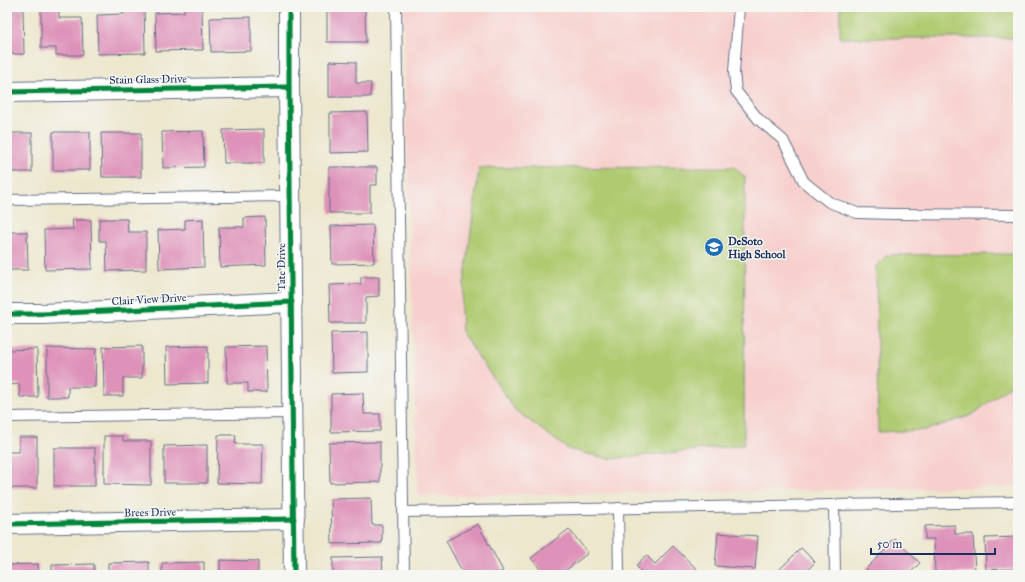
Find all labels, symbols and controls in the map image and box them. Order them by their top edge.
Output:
street label: Stain Glass Drive [109,72,187,87]
place label: DeSoto High School [728,235,786,261]
school or university icon: DeSoto High School [703,236,725,258]
street label: Tate Drive [275,243,288,291]
street label: Clair View Drive [111,291,187,308]
street label: Brees Drive [124,506,177,519]
scale bar [871,530,995,556]
text: 50 m [877,537,902,551]

